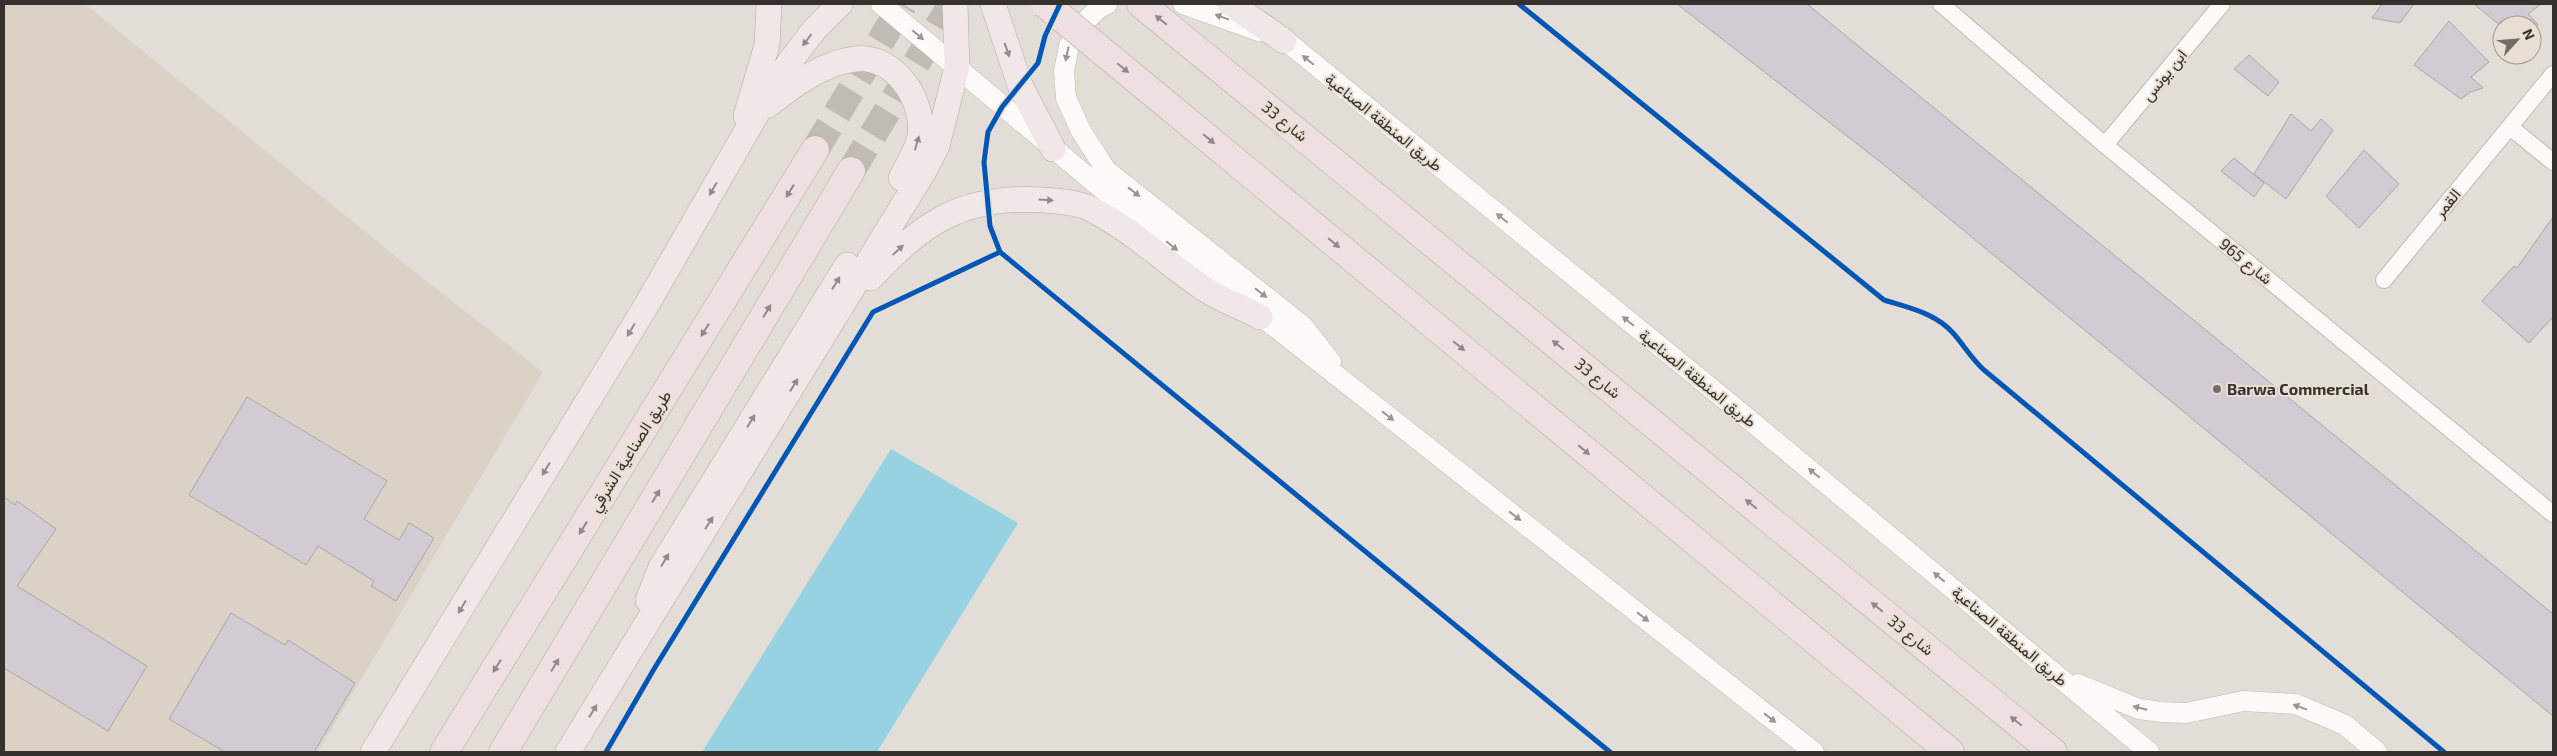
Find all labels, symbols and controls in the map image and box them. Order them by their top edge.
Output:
one-way arrow [1215,13,1230,20]
one-way arrow [1155,14,1168,25]
north arrow [2492,15,2542,65]
text: N [2519,26,2539,42]
one-way arrow [912,29,924,41]
one-way arrow [802,33,812,47]
one-way arrow [1004,43,1011,58]
street label: ابن يونس [2137,45,2192,106]
one-way arrow [1063,46,1071,62]
one-way arrow [1302,55,1314,66]
one-way arrow [1116,63,1129,74]
street label: طريق المنطقة الصناعية [1321,69,1447,176]
street label: شارع 33 [1257,96,1312,147]
one-way arrow [1202,133,1214,145]
one-way arrow [914,135,922,150]
one-way arrow [708,183,717,196]
street label: القمر [2429,184,2466,223]
one-way arrow [785,185,794,198]
one-way arrow [1127,186,1140,197]
one-way arrow [1039,197,1055,205]
one-way arrow [1496,212,1509,223]
street label: شارع 965 [2214,234,2277,290]
one-way arrow [1327,237,1340,248]
one-way arrow [1165,241,1178,252]
one-way arrow [891,244,903,256]
one-way arrow [831,277,840,290]
one-way arrow [1254,287,1267,298]
one-way arrow [762,305,771,318]
one-way arrow [1622,315,1635,326]
one-way arrow [626,323,635,336]
one-way arrow [700,323,709,336]
street label: طريق المنطقة الصناعية [1635,325,1761,432]
one-way arrow [1552,340,1565,351]
one-way arrow [1452,341,1465,352]
street label: شارع 33 [1570,353,1625,404]
one-way arrow [790,378,799,391]
place label: Barwa Commercial [2227,379,2370,398]
marker: Barwa Commercial [2211,383,2223,395]
street label: طريق الصناعية الشرقي [584,386,679,518]
one-way arrow [1381,410,1394,421]
one-way arrow [746,415,755,428]
one-way arrow [1578,444,1591,455]
one-way arrow [542,462,551,475]
one-way arrow [1808,468,1821,479]
one-way arrow [652,489,661,502]
one-way arrow [1745,498,1758,509]
one-way arrow [1508,511,1521,522]
one-way arrow [704,517,714,530]
one-way arrow [578,521,587,534]
one-way arrow [661,553,670,566]
one-way arrow [1934,571,1946,583]
street label: طريق المنطقة الصناعية [1947,582,2072,691]
one-way arrow [457,601,466,614]
one-way arrow [1871,601,1883,613]
street label: شارع 33 [1883,610,1938,661]
one-way arrow [1636,612,1649,623]
one-way arrow [493,659,502,672]
one-way arrow [550,659,559,672]
one-way arrow [2292,703,2307,711]
one-way arrow [589,704,598,717]
one-way arrow [2133,704,2148,712]
one-way arrow [1763,713,1777,723]
one-way arrow [2009,716,2022,727]

